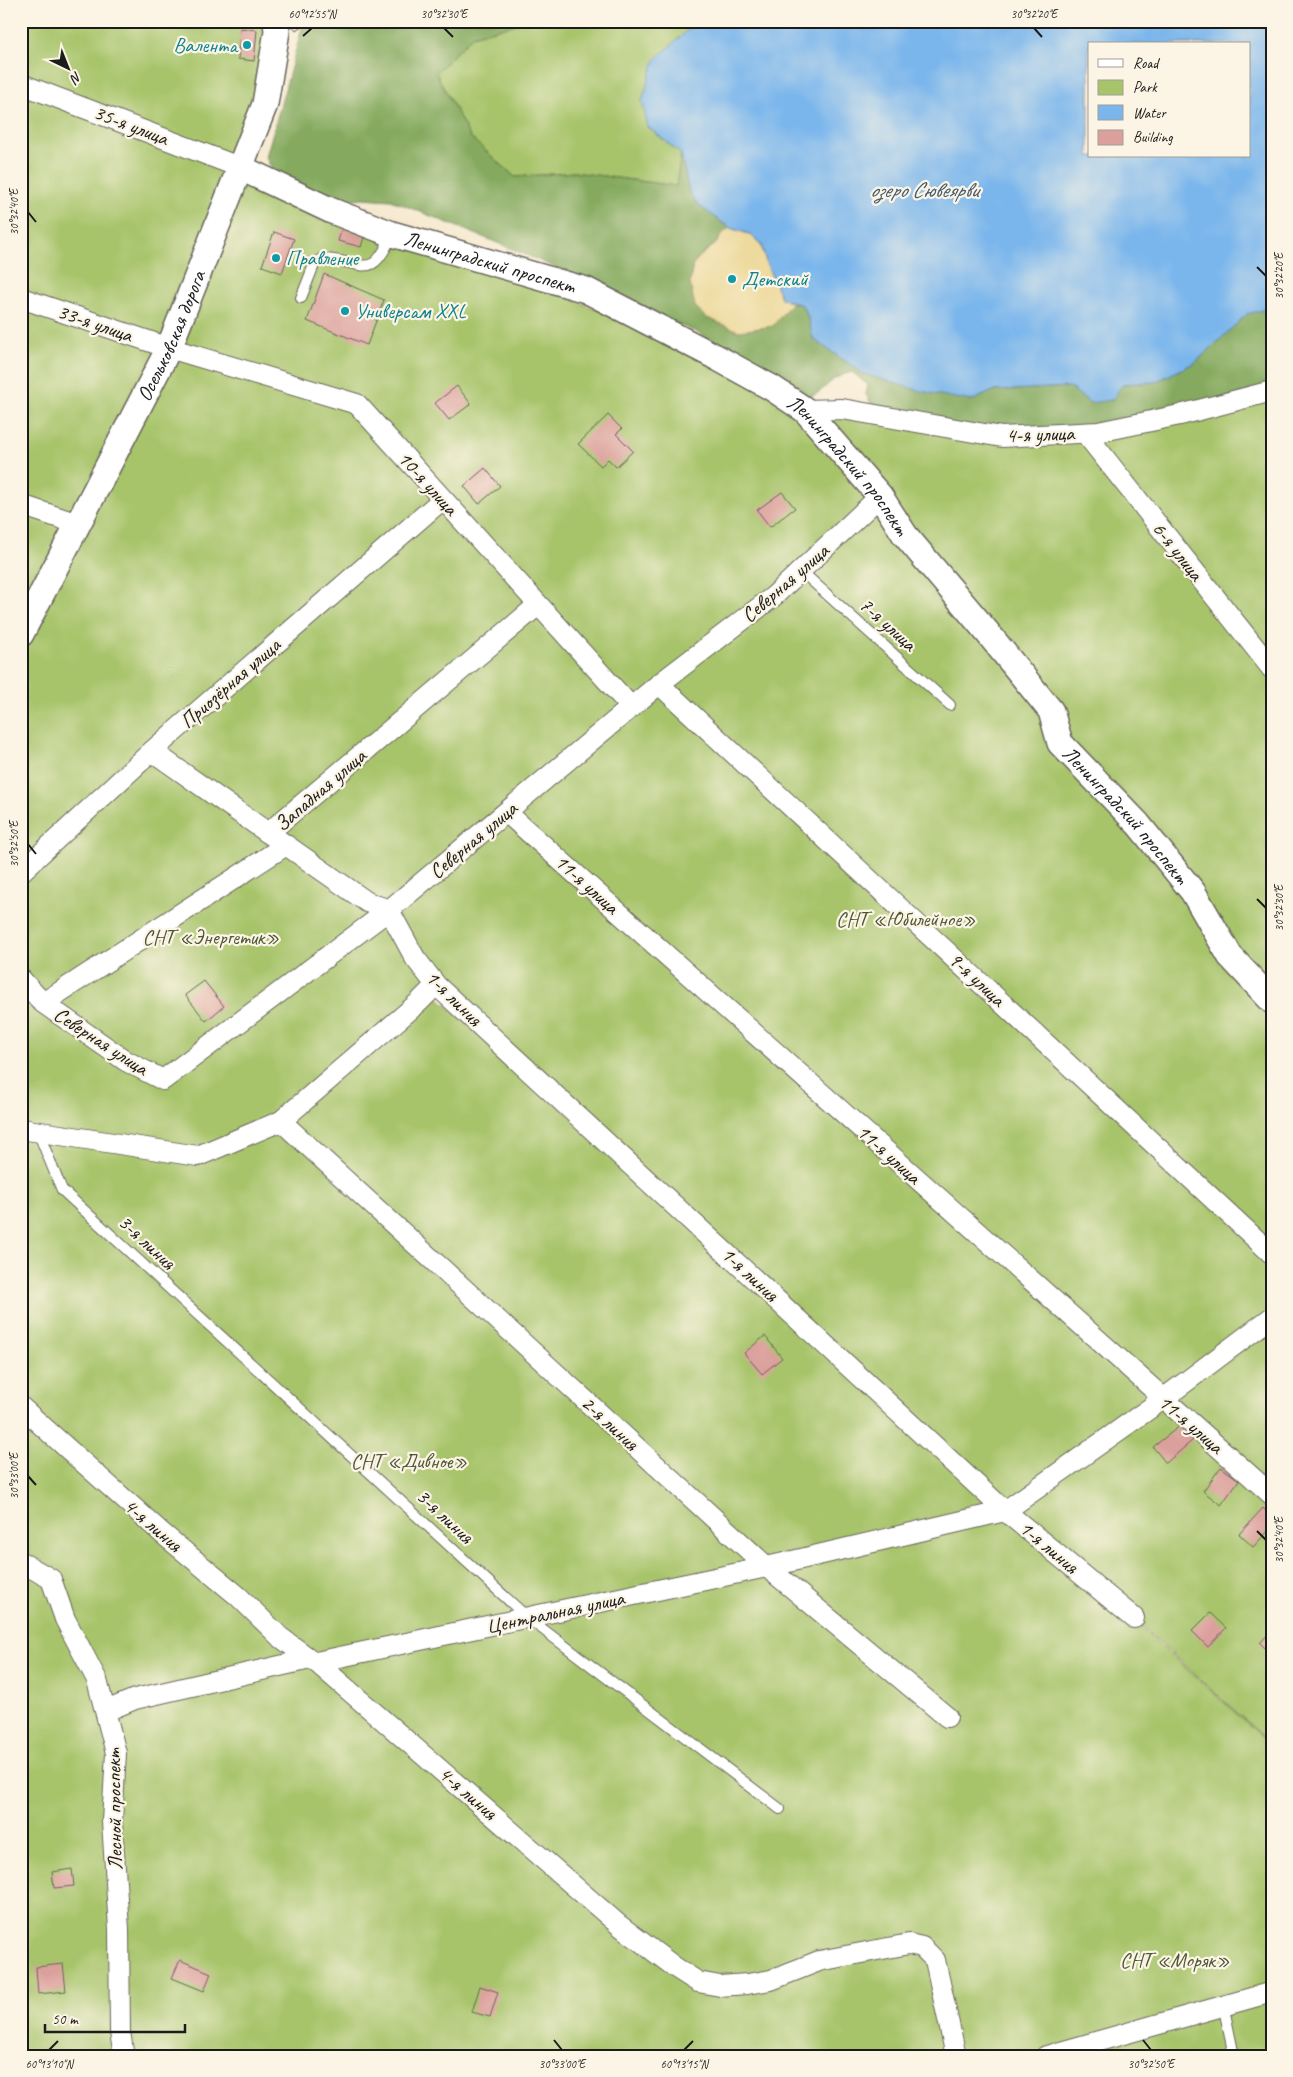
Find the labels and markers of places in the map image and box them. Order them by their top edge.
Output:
place label: Валента [173,32,239,58]
marker: Валента [241,39,253,51]
place label: Правление [286,245,361,271]
marker: Правление [270,252,282,264]
place label: Детский [742,266,809,292]
marker: Детский [726,273,738,285]
place label: Универсам XXL [355,298,467,324]
marker: Универсам XXL [339,305,351,317]

